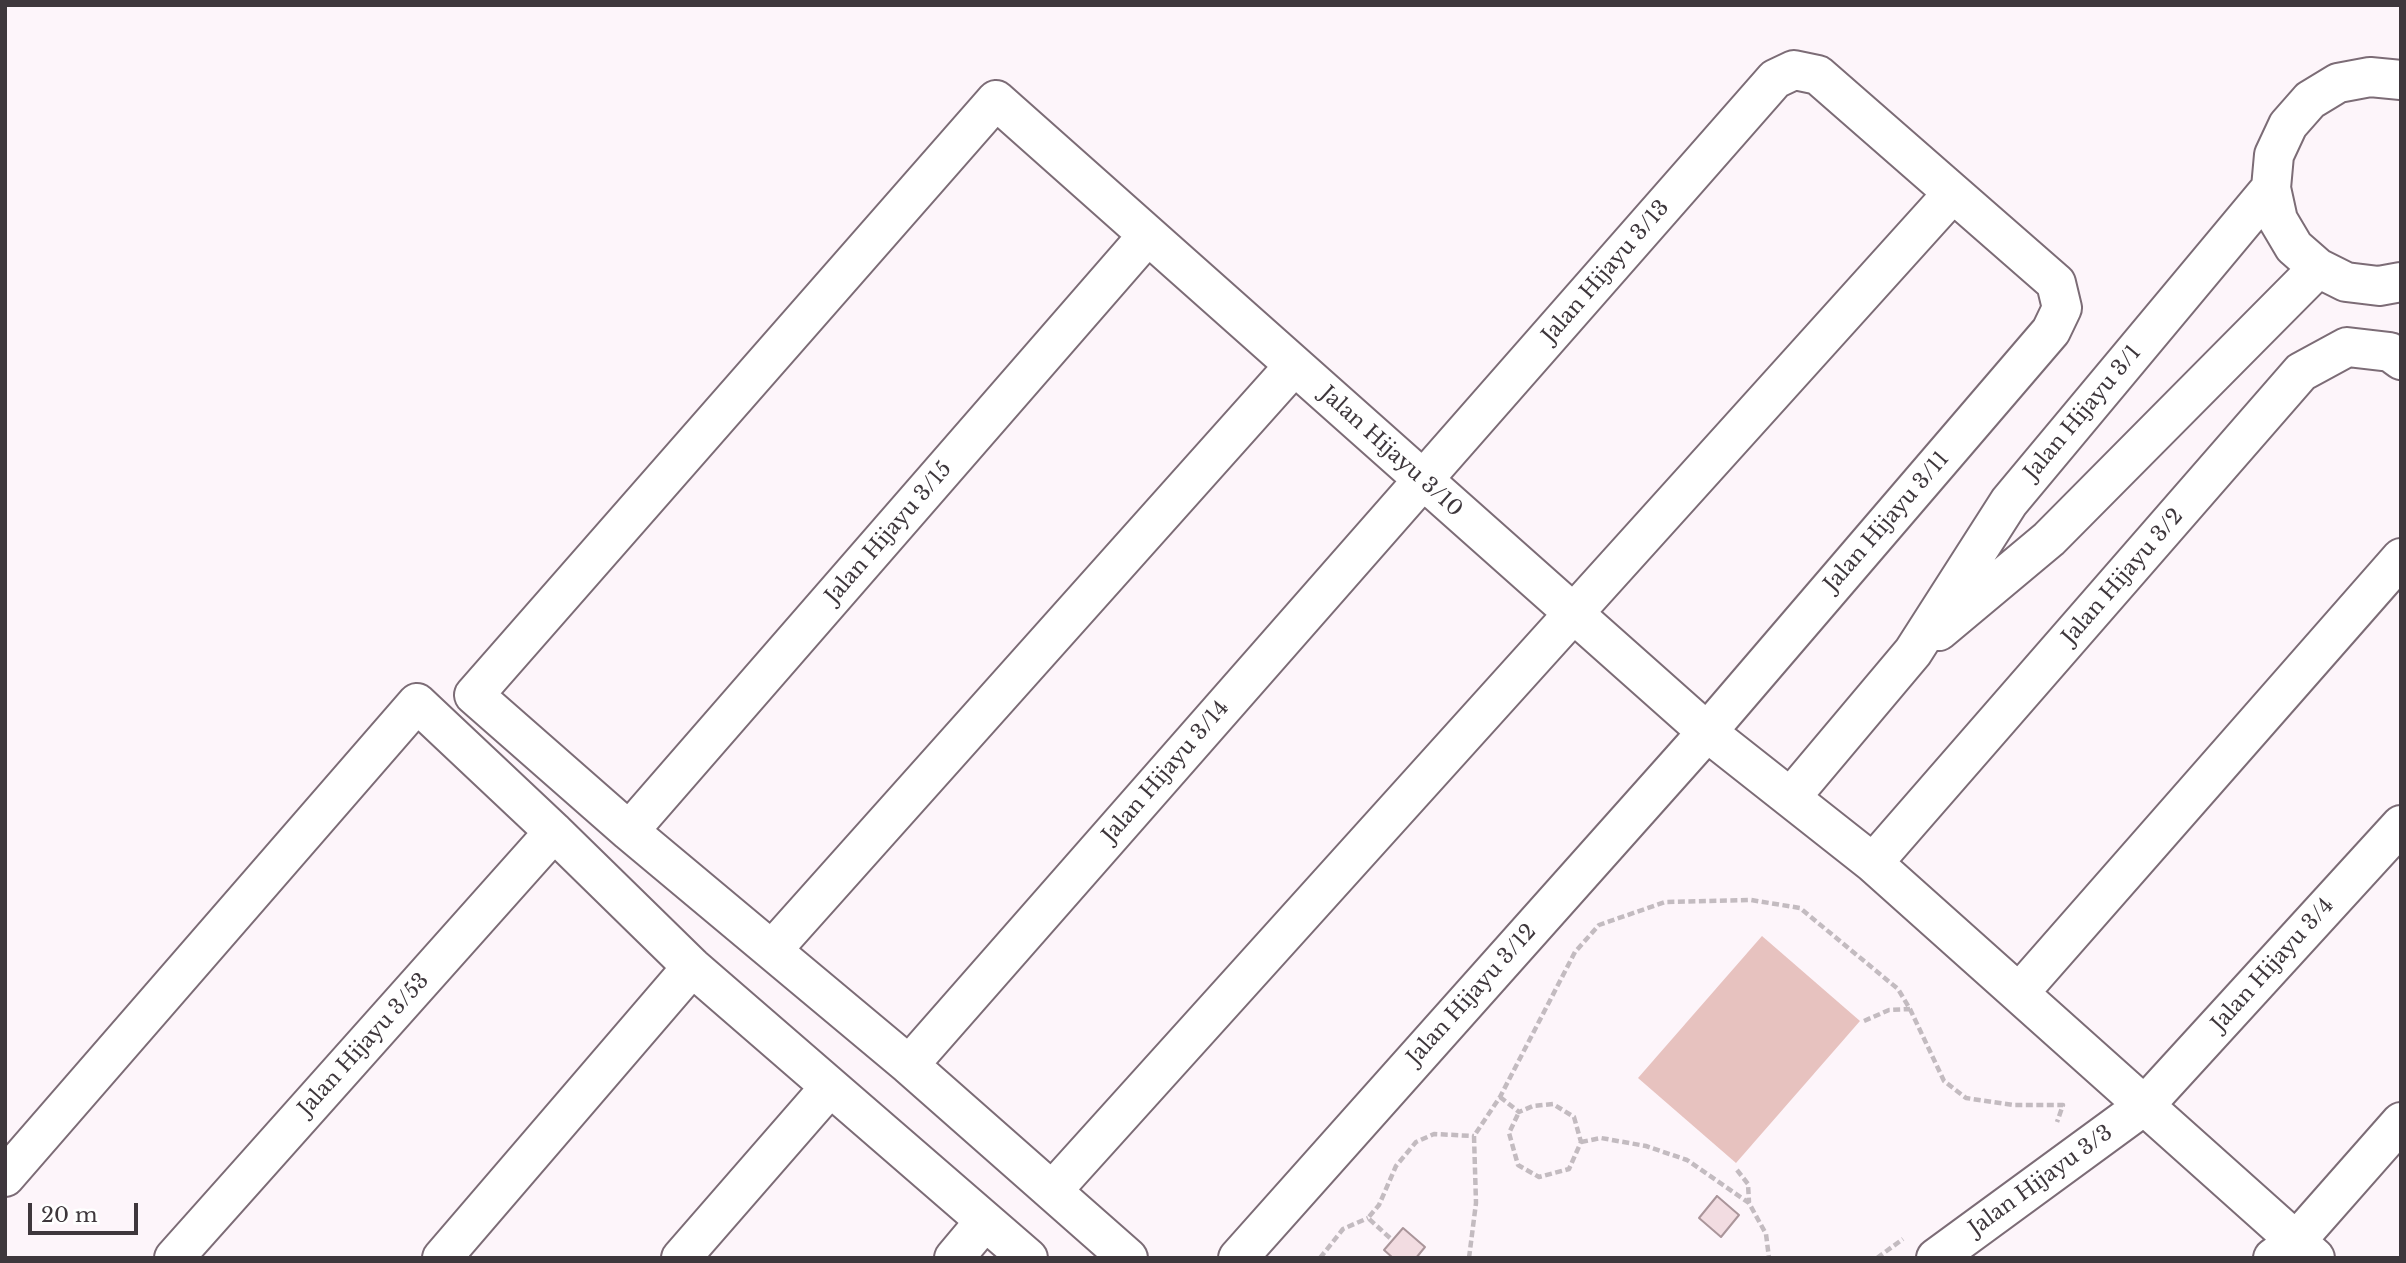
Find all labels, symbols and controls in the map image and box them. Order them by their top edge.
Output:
street label: Jalan Hijayu 3/13 [1537,196,1675,348]
street label: Jalan Hijayu 3/1 [2019,341,2147,485]
street label: Jalan Hijayu 3/10 [1315,381,1467,523]
street label: Jalan Hijayu 3/11 [1819,447,1955,597]
street label: Jalan Hijayu 3/15 [821,457,957,609]
street label: Jalan Hijayu 3/2 [2057,504,2189,650]
street label: Jalan Hijayu 3/14 [1097,696,1235,848]
street label: Jalan Hijayu 3/4 [2207,893,2339,1037]
street label: Jalan Hijayu 3/12 [1402,919,1542,1071]
street label: Jalan Hijayu 3/53 [293,969,435,1121]
street label: Jalan Hijayu 3/3 [1964,1120,2118,1242]
scale bar [32,1190,142,1234]
text: 20 m [41,1202,98,1228]

